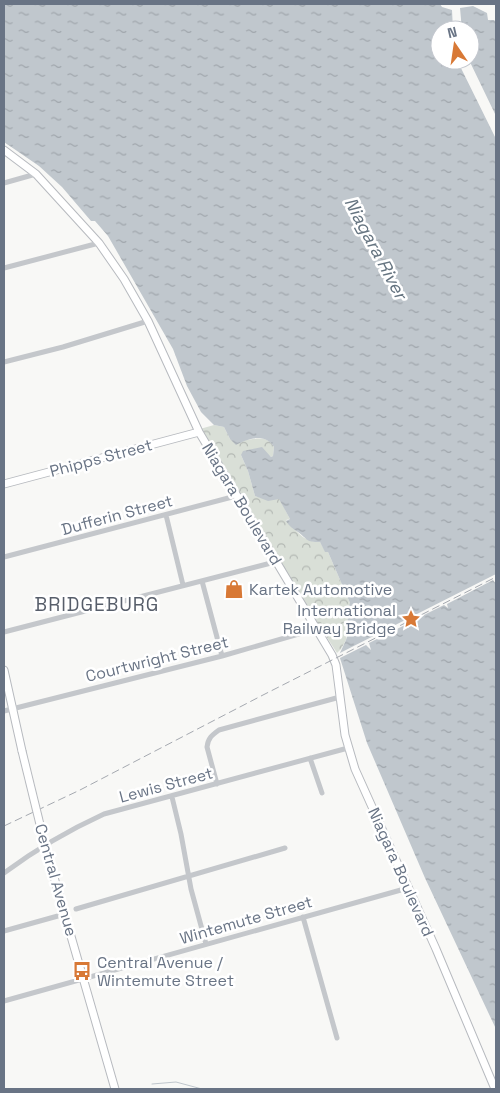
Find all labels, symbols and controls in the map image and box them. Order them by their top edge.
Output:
north arrow [430,20,480,70]
text: N [445,23,459,42]
water label: Niagara River [339,193,414,305]
street label: Phipps Street [47,434,155,482]
street label: Niagara Boulevard [197,439,287,569]
street label: Dufferin Street [59,490,175,540]
shop icon: Kartek Automotive [223,578,245,600]
place label: Kartek Automotive [249,579,392,600]
district label: BRIDGEBURG [35,592,159,617]
place label: International Railway Bridge [283,600,396,639]
place icon: International Railway Bridge [400,608,422,630]
street label: Courtwright Street [83,631,231,687]
street label: Lewis Street [117,762,215,808]
street label: Niagara Boulevard [363,804,439,940]
street label: Central Avenue [30,821,82,939]
street label: Wintemute Street [177,891,315,949]
place label: Central Avenue / Wintemute Street [97,952,234,991]
bus stop icon: Central Avenue / Wintemute Street [71,960,93,982]

